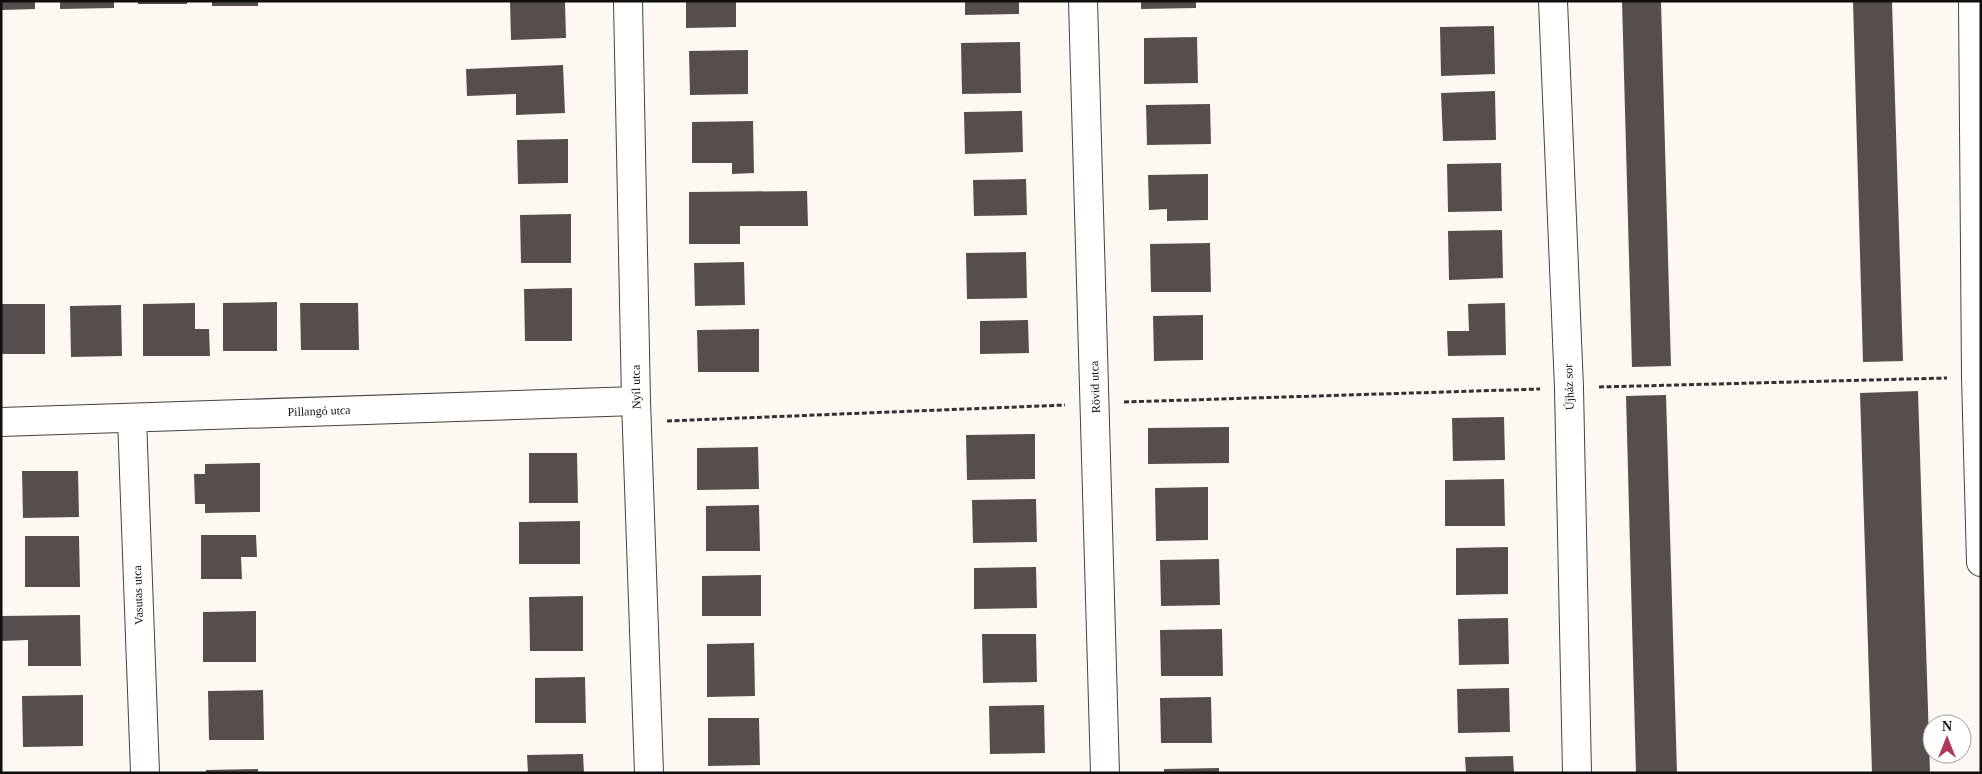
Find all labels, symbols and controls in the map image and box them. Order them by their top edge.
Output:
street label: Rövid utca [1087,360,1103,413]
street label: Nyíl utca [629,364,643,409]
street label: Újház sor [1561,364,1577,410]
street label: Pillangó utca [287,403,351,419]
street label: Vasutas utca [130,564,146,625]
north arrow [1922,714,1972,764]
text: N [1942,719,1952,734]

